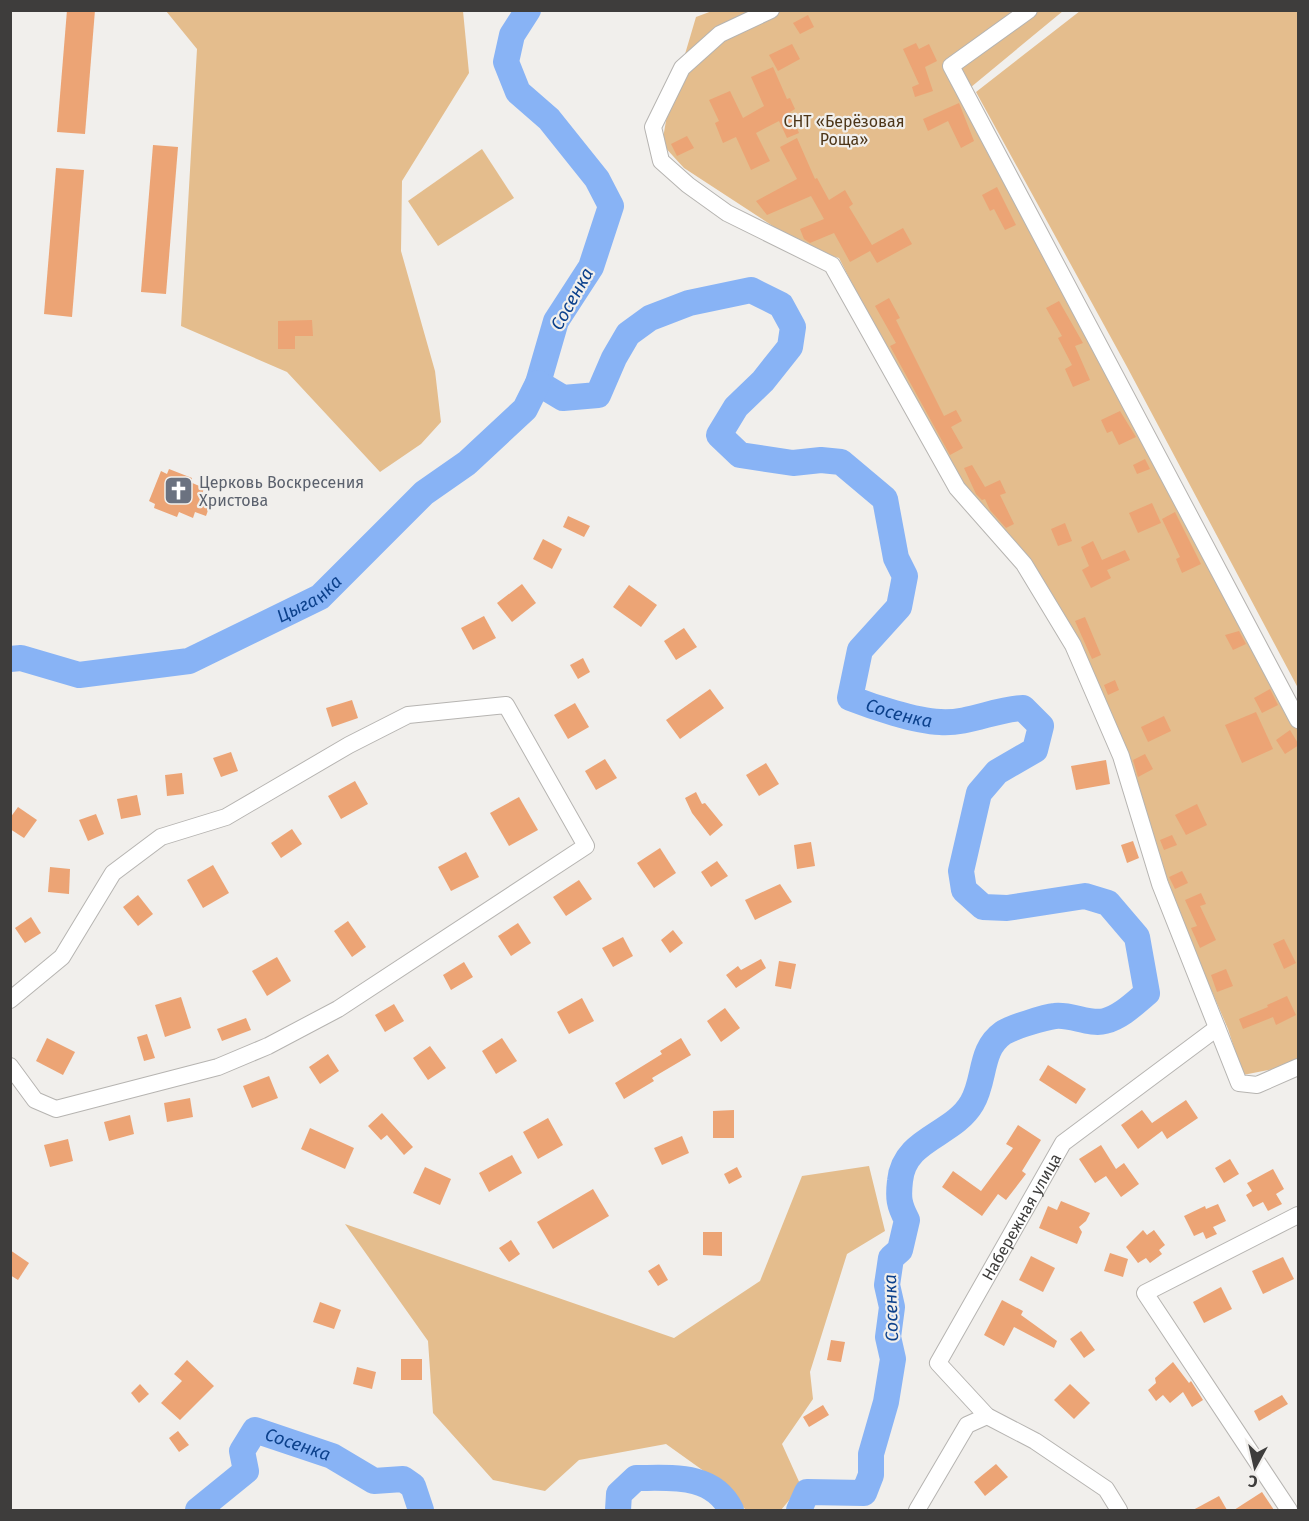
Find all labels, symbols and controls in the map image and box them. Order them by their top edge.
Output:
park label: СНТ «Берёзовая Роща» [783,112,905,149]
water label: Сосенка [546,264,598,334]
place label: Церковь Воскресения Христова [199,473,364,510]
church icon: Церковь Воскресения Христова [162,475,194,507]
water label: Цыганка [273,570,347,627]
water label: Сосенка [863,694,934,732]
street label: Набережная улица [978,1150,1065,1284]
water label: Сосенка [879,1274,903,1342]
water label: Сосенка [262,1423,333,1466]
north arrow [1225,1437,1285,1497]
text: С [1246,1471,1259,1491]

